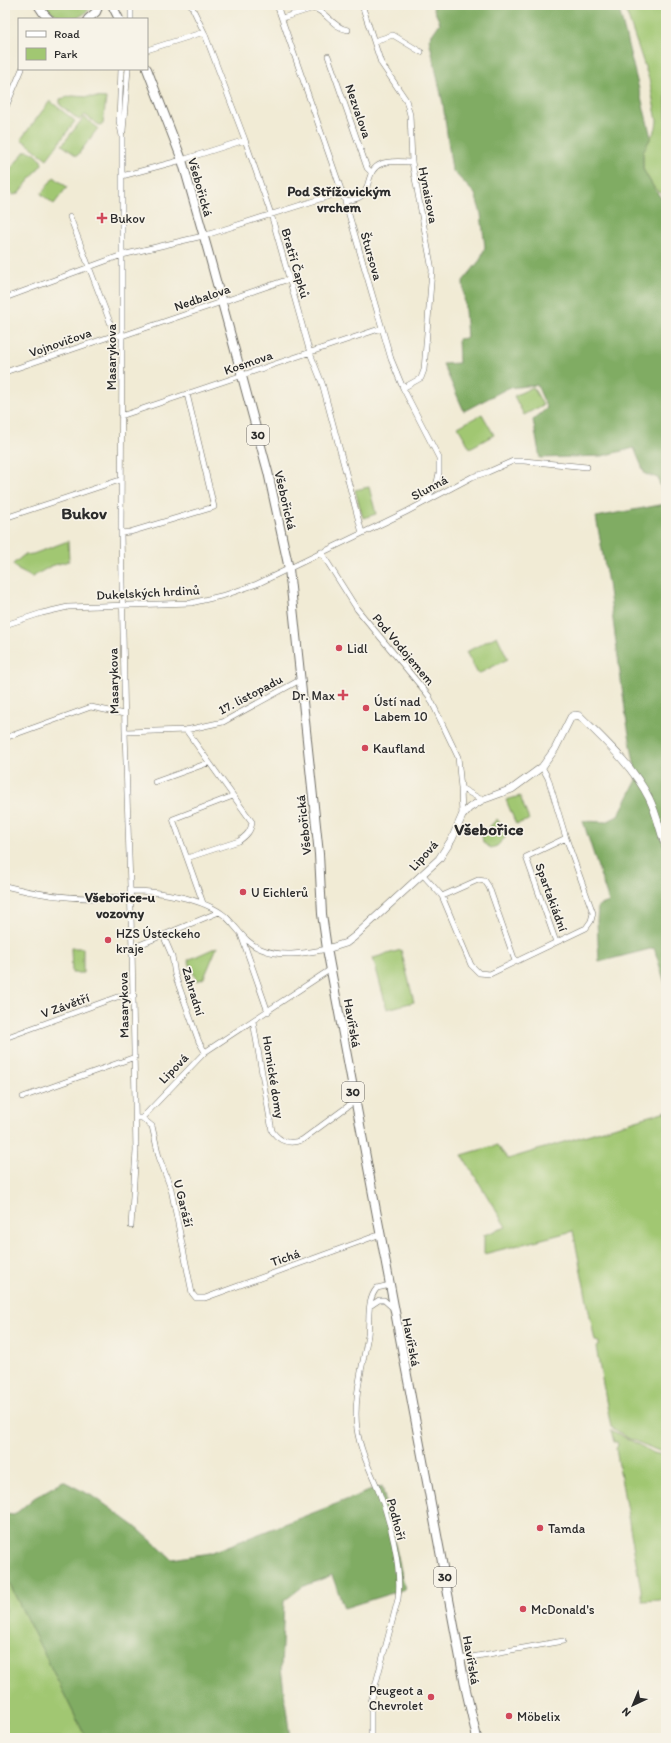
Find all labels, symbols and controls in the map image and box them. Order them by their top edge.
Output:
legend [18,18,148,70]
text: Road [54,27,80,41]
text: Park [54,47,78,61]
street label: Nezvalova [342,82,375,140]
street label: Všebořická [185,156,216,218]
street label: Hynaisova [416,166,441,225]
district label: Pod Střížovickým vrchem [287,183,391,216]
place label: Bukov [110,211,145,226]
marker: Bukov [97,213,107,223]
street label: Bratří Čapků [278,226,313,300]
street label: Štursova [357,230,386,282]
street label: Nedbalova [172,281,232,314]
street label: Masarykova [104,324,119,390]
street label: Vojnovičova [27,325,94,360]
street label: Kosmova [222,347,275,378]
road number: 30 [247,425,269,445]
street label: Všebořická [271,469,300,531]
street label: Slunná [408,472,450,503]
district label: Bukov [61,503,107,523]
street label: Dukelských hrdinů [96,582,200,603]
street label: Pod Vodojemem [369,611,438,688]
place label: Lidl [347,641,368,656]
marker: Lidl [334,643,344,653]
street label: Masarykova [105,647,122,714]
street label: 17. listopadu [216,671,285,718]
place label: Dr. Max [292,688,335,703]
marker: Dr. Max [338,690,348,700]
place label: Ústí nad Labem 10 [374,694,428,724]
marker: Ústí nad Labem 10 [361,703,371,713]
place label: Kaufland [373,741,425,756]
marker: Kaufland [360,743,370,753]
street label: Všebořická [293,794,314,856]
district label: Všebořice [454,819,524,839]
street label: Lipová [406,837,441,874]
street label: Spartakiádní [532,861,571,934]
place label: U Eichlerů [251,885,308,900]
marker: U Eichlerů [238,887,248,897]
district label: Všebořice-u vozovny [85,889,156,922]
place label: HZS Ústeckeho kraje [116,926,201,956]
marker: HZS Ústeckeho kraje [103,935,113,945]
street label: Zahradní [179,965,208,1018]
street label: Masarykova [115,971,132,1038]
street label: V Závětří [39,990,92,1021]
street label: Havířská [341,997,364,1049]
street label: Hornické domy [260,1035,287,1120]
street label: Lipová [155,1050,191,1087]
road number: 30 [342,1082,364,1102]
street label: U Garáží [170,1178,197,1229]
street label: Tichá [268,1245,302,1269]
street label: Havířská [399,1316,424,1368]
street label: Podhoří [384,1497,409,1542]
place label: Tamda [548,1521,586,1536]
marker: Tamda [535,1523,545,1533]
road number: 30 [434,1567,456,1587]
place label: McDonald's [531,1602,595,1617]
marker: McDonald's [518,1604,528,1614]
street label: Havířská [460,1634,483,1686]
place label: Peugeot a Chevrolet [369,1683,424,1713]
north arrow [613,1685,653,1725]
marker: Peugeot a Chevrolet [426,1692,436,1702]
text: N [619,1705,634,1719]
place label: Möbelix [517,1709,561,1724]
marker: Möbelix [504,1711,514,1721]

